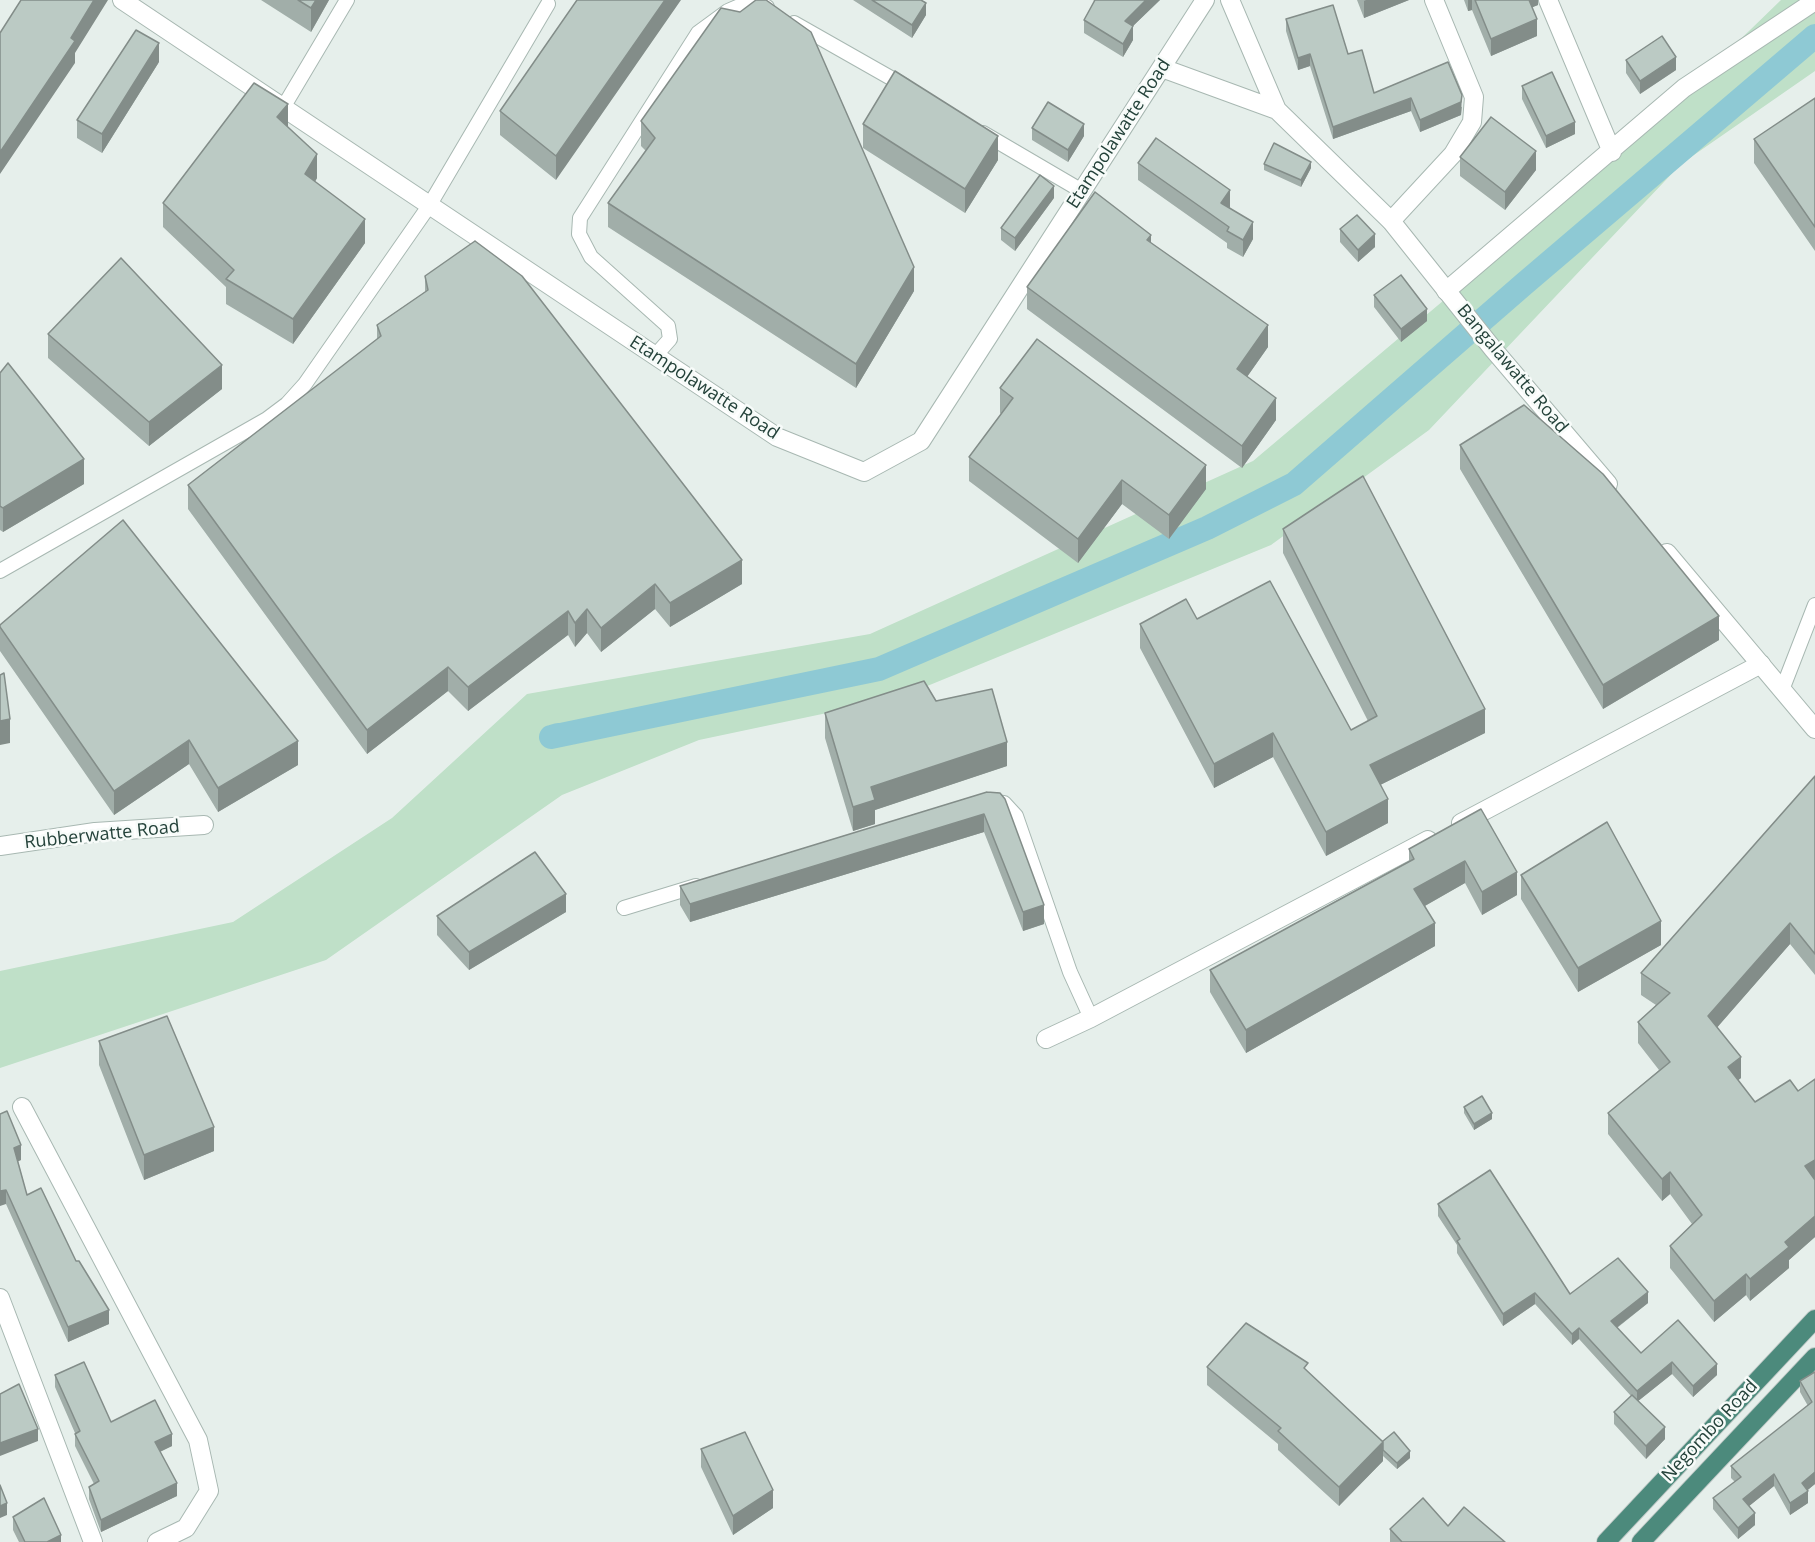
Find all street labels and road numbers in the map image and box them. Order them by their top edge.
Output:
street label: Etampolawatte Road [1063,55,1175,213]
street label: Bangalawatte Road [1452,300,1572,438]
street label: Etampolawatte Road [625,332,783,444]
street label: Rubberwatte Road [23,816,181,854]
street label: Negombo Road [1658,1376,1762,1486]

